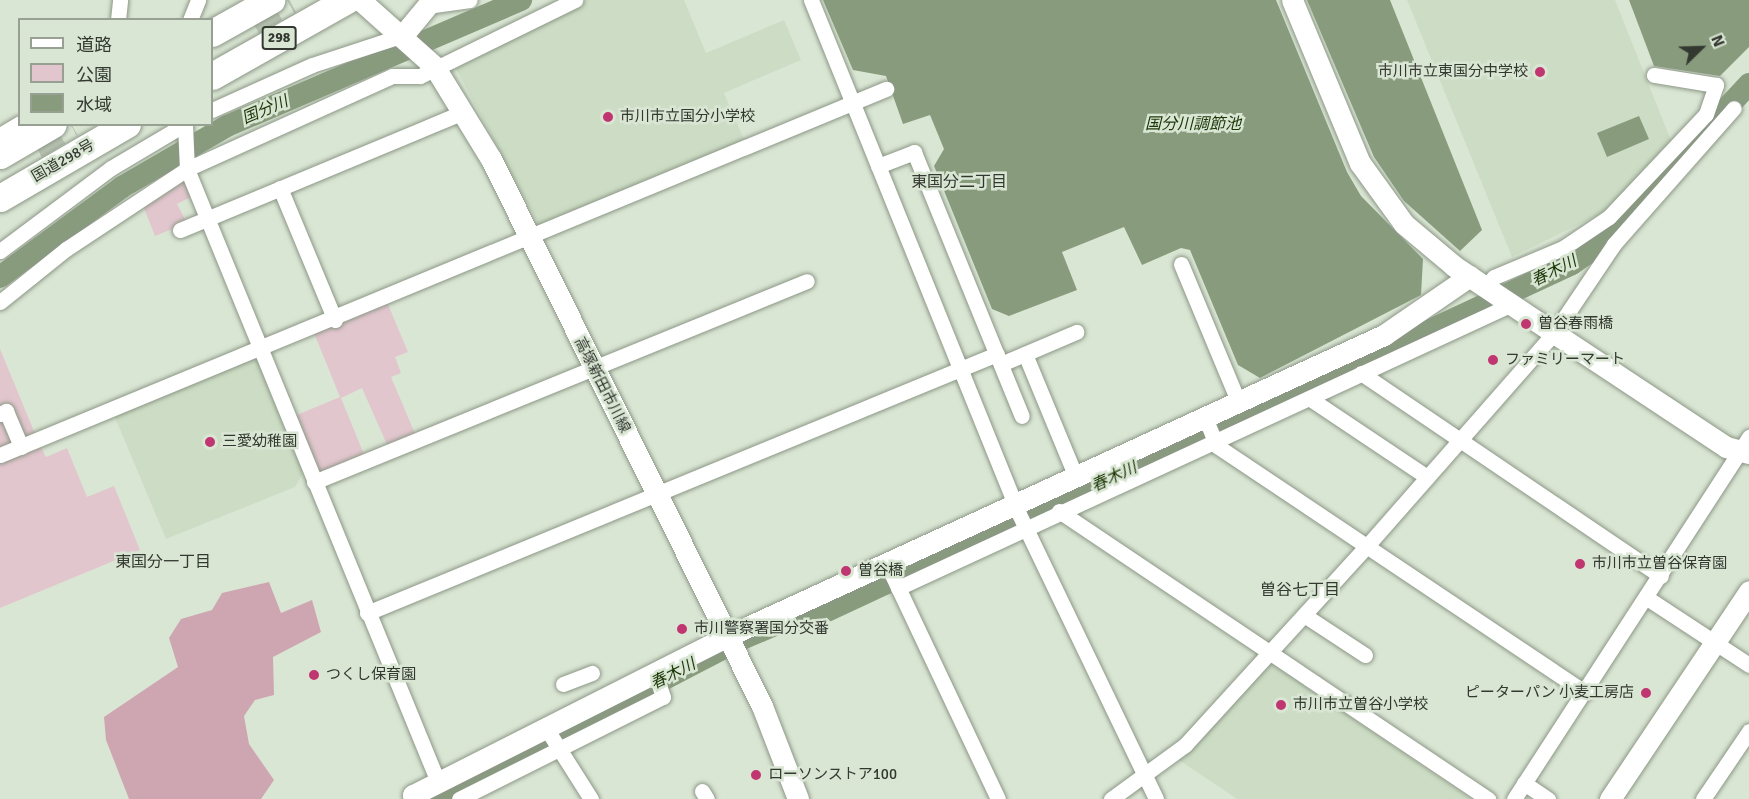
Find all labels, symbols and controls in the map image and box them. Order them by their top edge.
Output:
legend [18,18,213,126]
north arrow [1671,18,1731,78]
road number: 298 [261,27,297,49]
text: N [1706,32,1729,50]
text: 道路 [76,34,112,56]
place label: 市川市立東国分中学校 [1378,63,1528,81]
text: 公園 [76,64,112,86]
marker: 市川市立東国分中学校 [1533,65,1547,79]
water label: 国分川 [239,92,291,128]
text: 水域 [76,94,112,116]
place label: 市川市立国分小学校 [620,108,755,126]
marker: 市川市立国分小学校 [601,110,615,124]
water label: 国分川調節池 [1145,114,1241,134]
street label: 国道298号 [28,136,98,186]
district label: 東国分二丁目 [911,172,1007,192]
water label: 春木川 [1528,252,1580,290]
place label: 曽谷春雨橋 [1538,315,1613,333]
marker: 曽谷春雨橋 [1519,317,1533,331]
street label: 高塚新田市川線 [570,334,634,436]
place label: ファミリーマート [1505,351,1625,369]
marker: ファミリーマート [1486,353,1500,367]
place label: 三愛幼稚園 [222,433,297,451]
marker: 三愛幼稚園 [203,435,217,449]
water label: 春木川 [1088,458,1140,496]
district label: 東国分一丁目 [115,552,211,572]
place label: 市川市立曽谷保育園 [1592,555,1727,573]
marker: 市川市立曽谷保育園 [1573,557,1587,571]
place label: 曽谷橋 [858,562,903,580]
marker: 曽谷橋 [839,564,853,578]
district label: 曽谷七丁目 [1260,580,1340,600]
place label: 市川警察署国分交番 [694,620,829,638]
marker: 市川警察署国分交番 [675,622,689,636]
water label: 春木川 [647,655,699,693]
place label: つくし保育園 [326,666,416,684]
marker: つくし保育園 [307,668,321,682]
place label: ピーターパン 小麦工房店 [1466,684,1634,702]
marker: ピーターパン 小麦工房店 [1639,686,1653,700]
place label: 市川市立曽谷小学校 [1293,696,1428,714]
marker: 市川市立曽谷小学校 [1274,698,1288,712]
place label: ローソンストア100 [768,766,897,784]
marker: ローソンストア100 [749,768,763,782]

